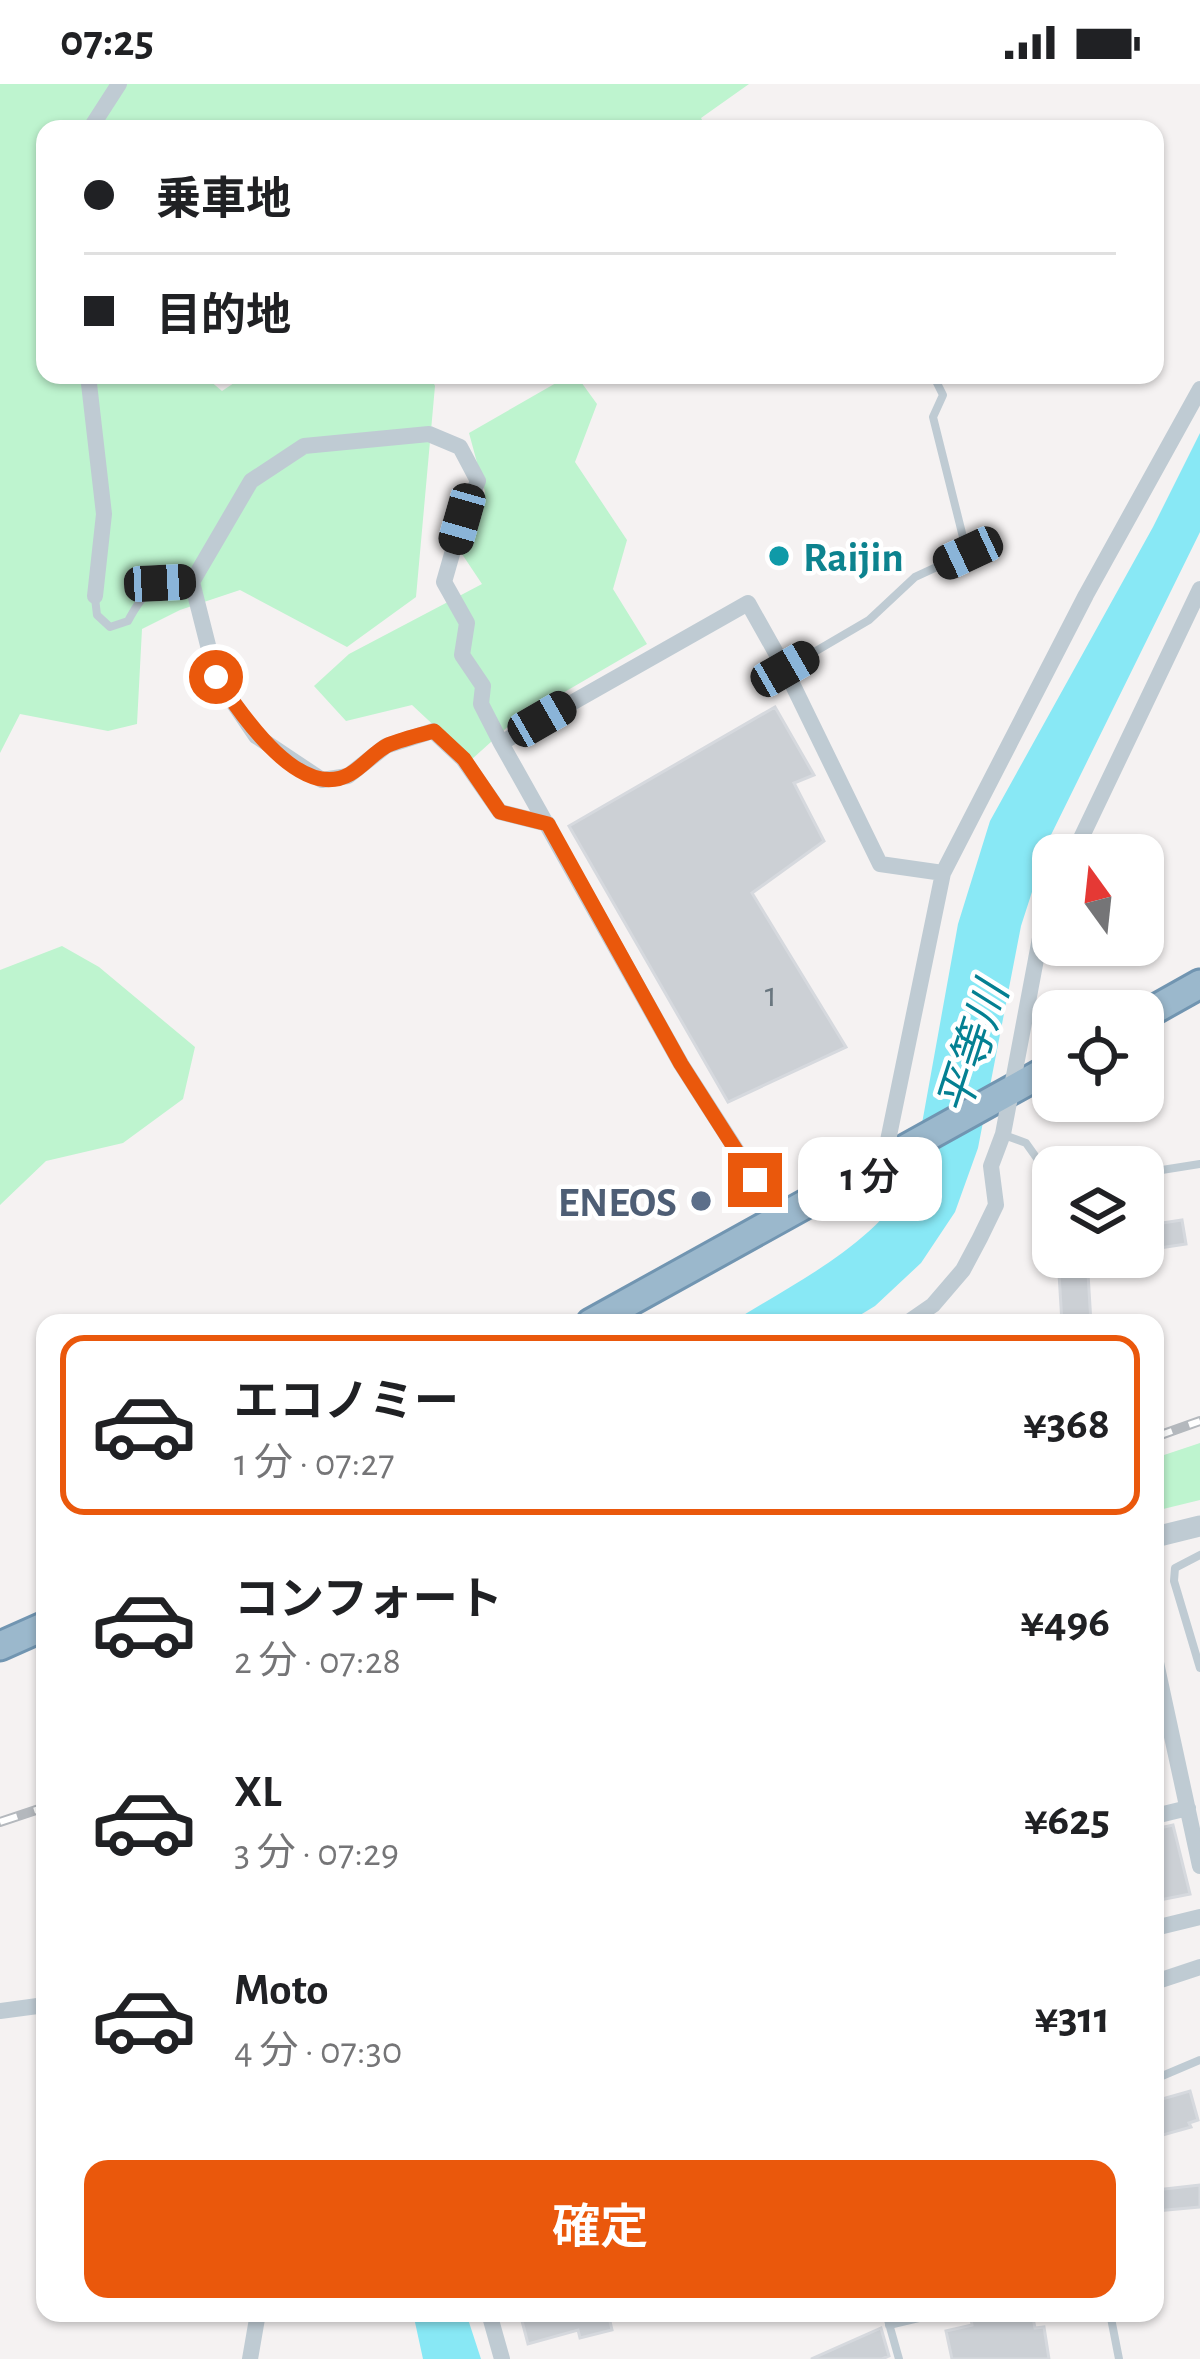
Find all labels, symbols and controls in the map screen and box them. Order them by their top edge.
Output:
text: 07:25 [60,19,154,64]
text: 乗車地 [156,178,291,223]
text: 目的地 [156,294,291,339]
car [435,479,489,559]
car [928,521,1008,585]
place label: Raijin [803,537,904,579]
marker: Raijin [766,543,792,569]
car [123,563,197,603]
car [745,635,825,703]
route start [189,650,243,704]
car [502,685,582,753]
north arrow [1032,834,1164,966]
map controls [1032,834,1164,1278]
water label: 平等川 [929,973,1018,1120]
house number: 1 [765,977,777,1013]
button: locate [1032,990,1164,1122]
callout: 1 分 [797,1138,941,1222]
button: layers [1032,1146,1164,1278]
route end [728,1153,782,1207]
text: 1 分 [841,1159,899,1198]
place label: ENEOS [558,1182,677,1224]
marker: ENEOS [688,1188,714,1214]
icon: car [90,1371,198,1479]
text: エコノミー [234,1380,459,1425]
text: ¥368 [1023,1402,1110,1447]
text: 1 分 · 07:27 [234,1444,394,1483]
icon: car [90,1569,198,1677]
text: コンフォート [234,1578,503,1623]
text: ¥496 [1020,1600,1110,1645]
text: 2 分 · 07:28 [234,1642,401,1681]
icon: car [90,1767,198,1875]
text: XL [234,1770,282,1815]
text: ¥625 [1024,1798,1110,1843]
text: 3 分 · 07:29 [234,1834,399,1873]
icon: car [90,1965,198,2073]
text: Moto [234,1968,329,2013]
text: ¥311 [1035,1996,1110,2041]
text: 4 分 · 07:30 [234,2032,402,2071]
button: 確定 [84,2160,1116,2298]

